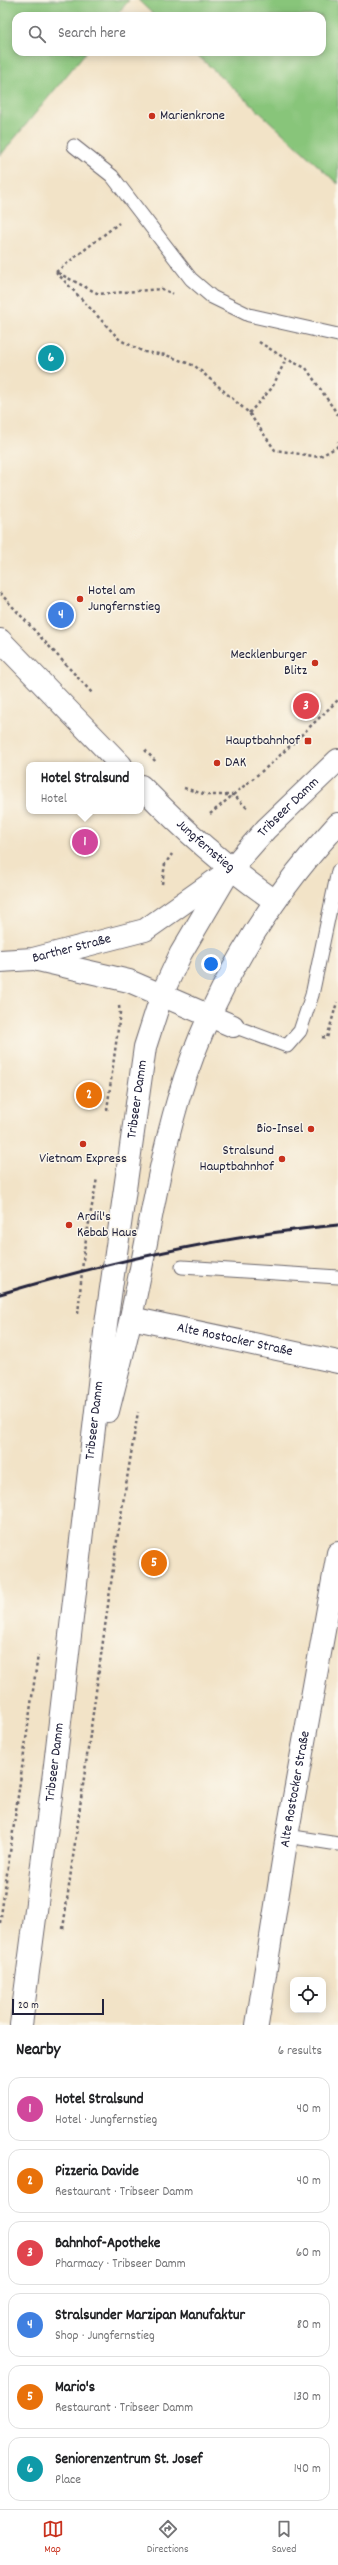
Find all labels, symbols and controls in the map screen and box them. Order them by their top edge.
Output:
search box [12,12,326,56]
icon: search [26,23,48,45]
text: Search here [58,23,126,45]
place label: Marienkrone [160,106,225,126]
marker: Marienkrone [147,111,157,121]
pin: 6 [38,343,64,373]
place label: Hotel am Jungfernstieg [88,581,160,617]
marker: Hotel am Jungfernstieg [75,594,85,604]
pin: 4 [48,600,74,630]
place label: Mecklenburger Blitz [231,645,308,681]
marker: Mecklenburger Blitz [310,658,320,668]
pin: 3 [293,691,319,721]
place label: Hauptbahnhof [226,731,301,751]
marker: Hauptbahnhof [303,736,313,746]
place label: DAK [225,753,247,773]
marker: DAK [212,758,222,768]
popup [26,762,144,814]
text: Hotel Stralsund [41,768,129,790]
street label: Tribseer Damm [253,773,324,842]
text: Hotel [41,790,67,809]
street label: Jungfernstieg [171,815,239,878]
pin: 1 [72,827,98,857]
street label: Barther Straße [30,929,113,969]
your location [201,954,221,974]
street label: Tribseer Damm [122,1059,153,1140]
pin: 2 [76,1080,102,1110]
place label: Bio-Insel [257,1119,304,1139]
marker: Bio-Insel [306,1124,316,1134]
marker: Vietnam Express [78,1139,88,1149]
place label: Stralsund Hauptbahnhof [200,1141,275,1177]
place label: Vietnam Express [39,1149,127,1169]
marker: Stralsund Hauptbahnhof [277,1154,287,1164]
place label: Ardil's Kebab Haus [77,1207,137,1243]
marker: Ardil's Kebab Haus [64,1220,74,1230]
street label: Alte Rostocker Straße [175,1318,294,1362]
street label: Tribseer Damm [80,1380,109,1461]
pin: 5 [141,1548,167,1578]
street label: Tribseer Damm [40,1722,70,1803]
street label: Alte Rostocker Straße [275,1729,316,1849]
map controls [290,1977,326,2013]
button: locate [290,1977,326,2013]
scale bar [12,1997,104,2016]
text: 20 m [18,1998,39,2014]
text: Nearby [16,2039,60,2063]
text: 6 results [278,2042,322,2061]
text: Hotel Stralsund [55,2089,144,2111]
text: 1 [29,2100,31,2119]
text: 40 m [297,2100,321,2119]
text: Hotel · Jungfernstieg [55,2111,157,2130]
text: Pizzeria Davide [55,2161,139,2183]
text: 2 [27,2172,33,2191]
text: 40 m [297,2172,321,2191]
text: Restaurant · Tribseer Damm [55,2183,193,2202]
text: Bahnhof-Apotheke [55,2233,160,2255]
text: 3 [27,2244,33,2263]
text: 60 m [296,2244,321,2263]
text: Pharmacy · Tribseer Damm [55,2255,186,2274]
text: Stralsunder Marzipan Manufaktur [55,2305,245,2327]
text: 4 [27,2316,33,2335]
text: 80 m [297,2316,321,2335]
text: Shop · Jungfernstieg [55,2327,155,2346]
text: Mario's [55,2377,95,2399]
text: 5 [27,2388,33,2407]
text: 130 m [293,2388,321,2407]
text: Restaurant · Tribseer Damm [55,2399,193,2418]
text: Seniorenzentrum St. Josef [55,2449,203,2471]
text: 6 [27,2460,33,2479]
text: 140 m [294,2460,321,2479]
text: Place [55,2471,81,2490]
tab: Map [42,2518,64,2558]
tab: Directions [147,2518,189,2558]
tab: Saved [272,2518,296,2558]

